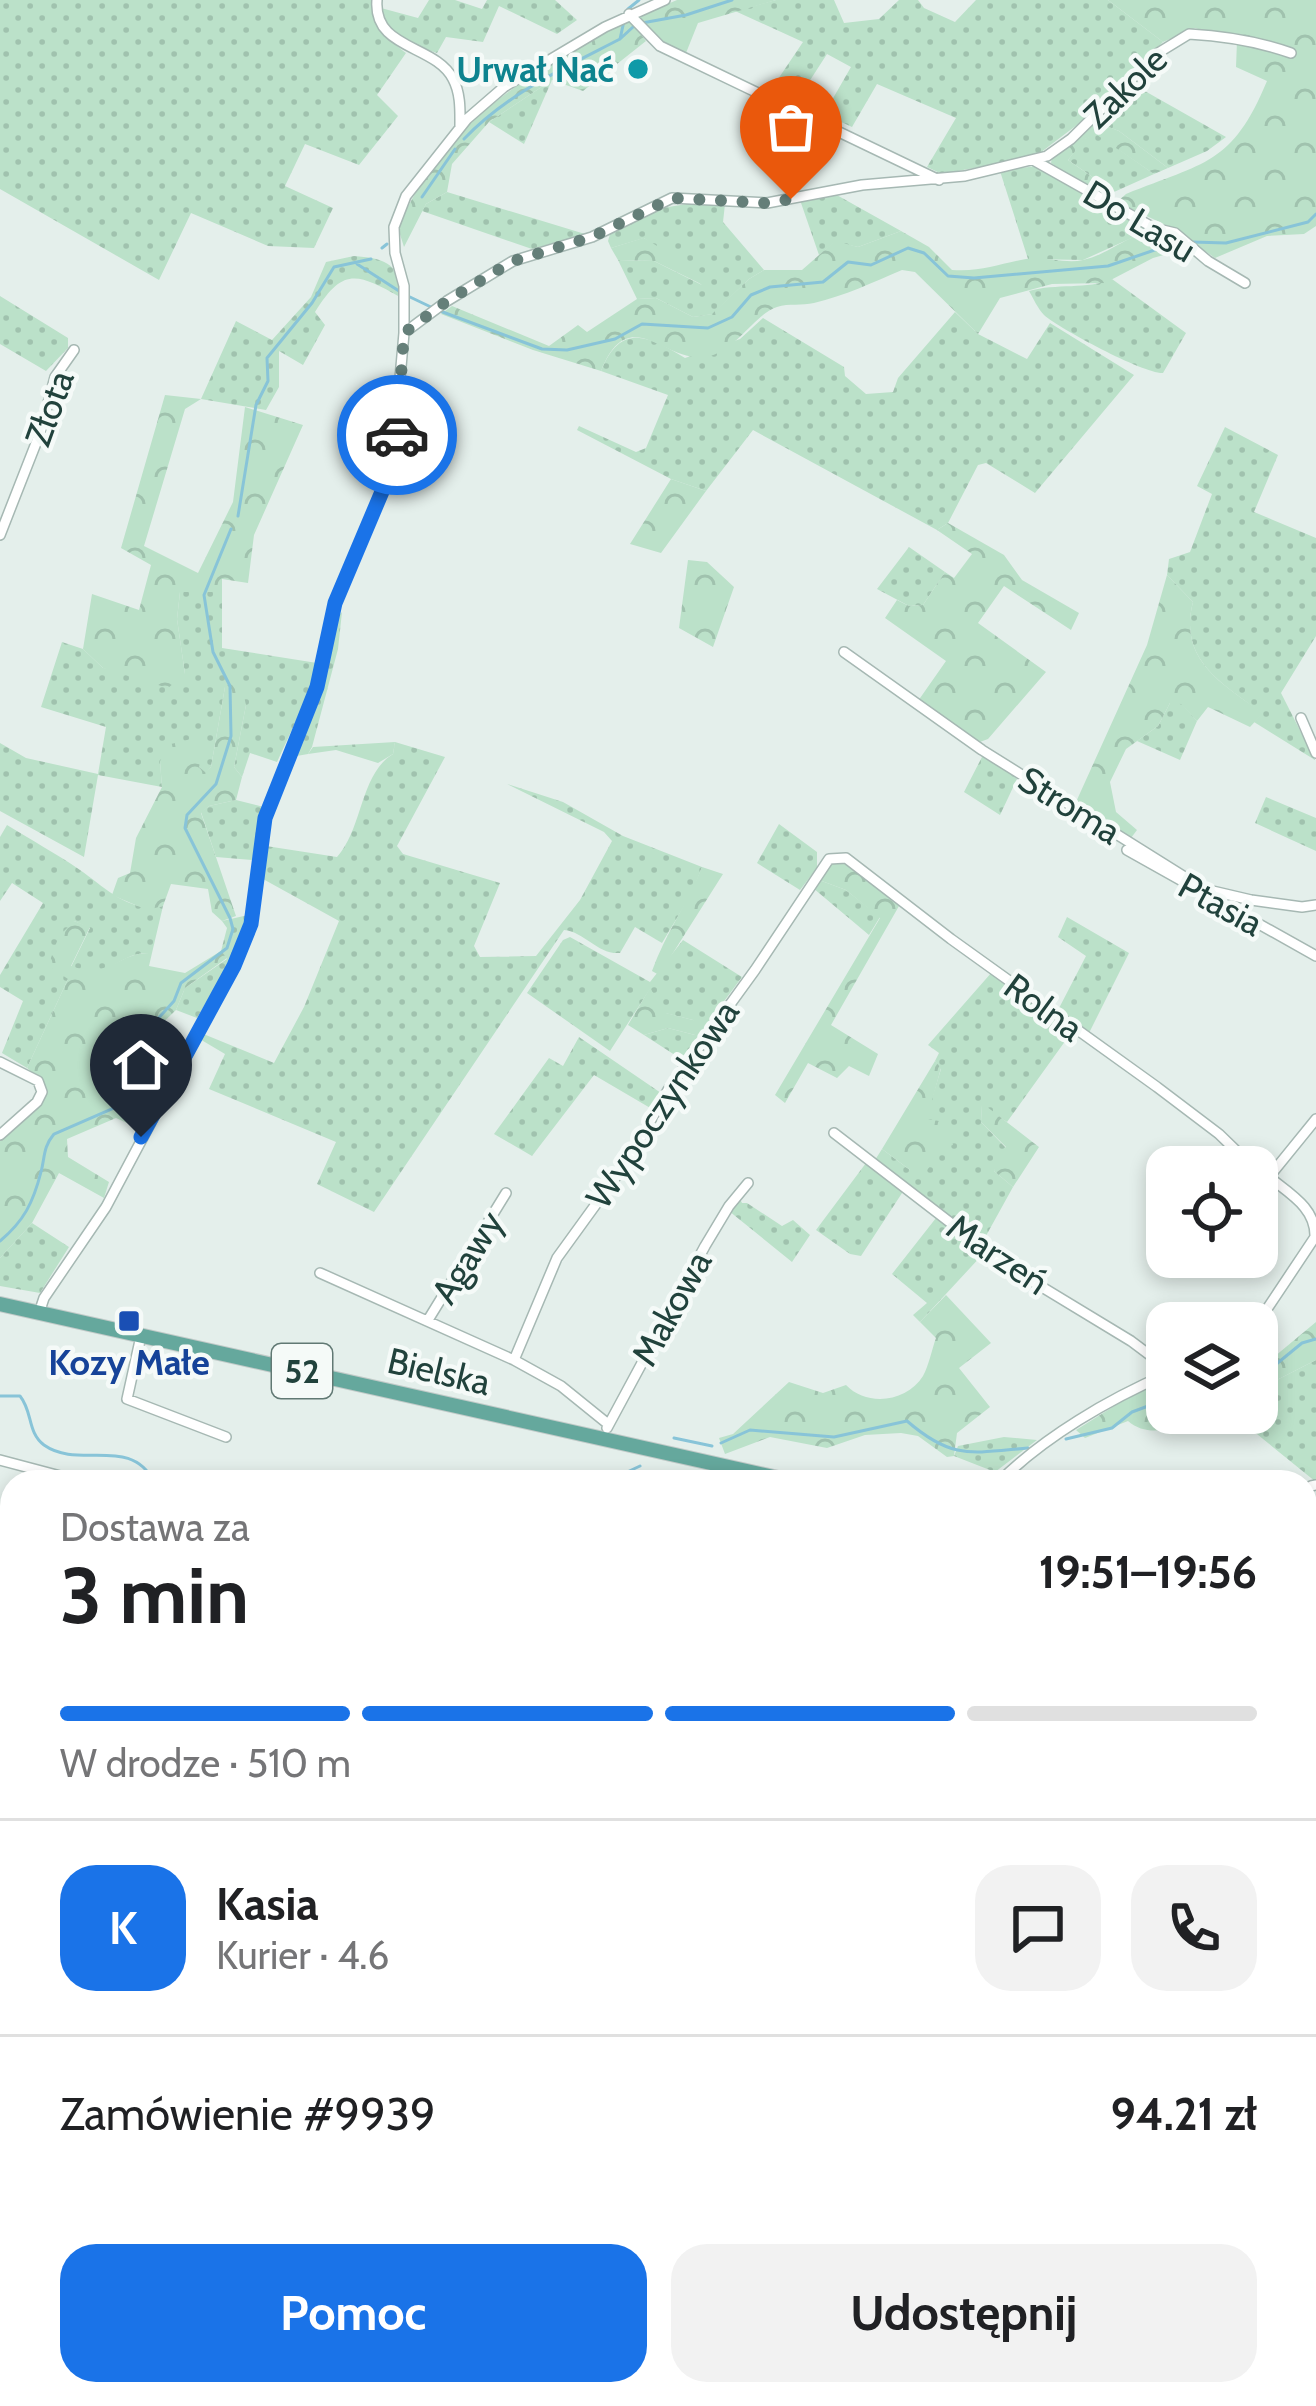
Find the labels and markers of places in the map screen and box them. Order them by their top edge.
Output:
place label: Urwał Nać [456,47,614,91]
marker: Urwał Nać [625,56,651,82]
pin [740,76,842,199]
pin [90,1014,192,1137]
marker: Kozy Małe [116,1308,142,1334]
place label: Kozy Małe [48,1340,210,1384]

